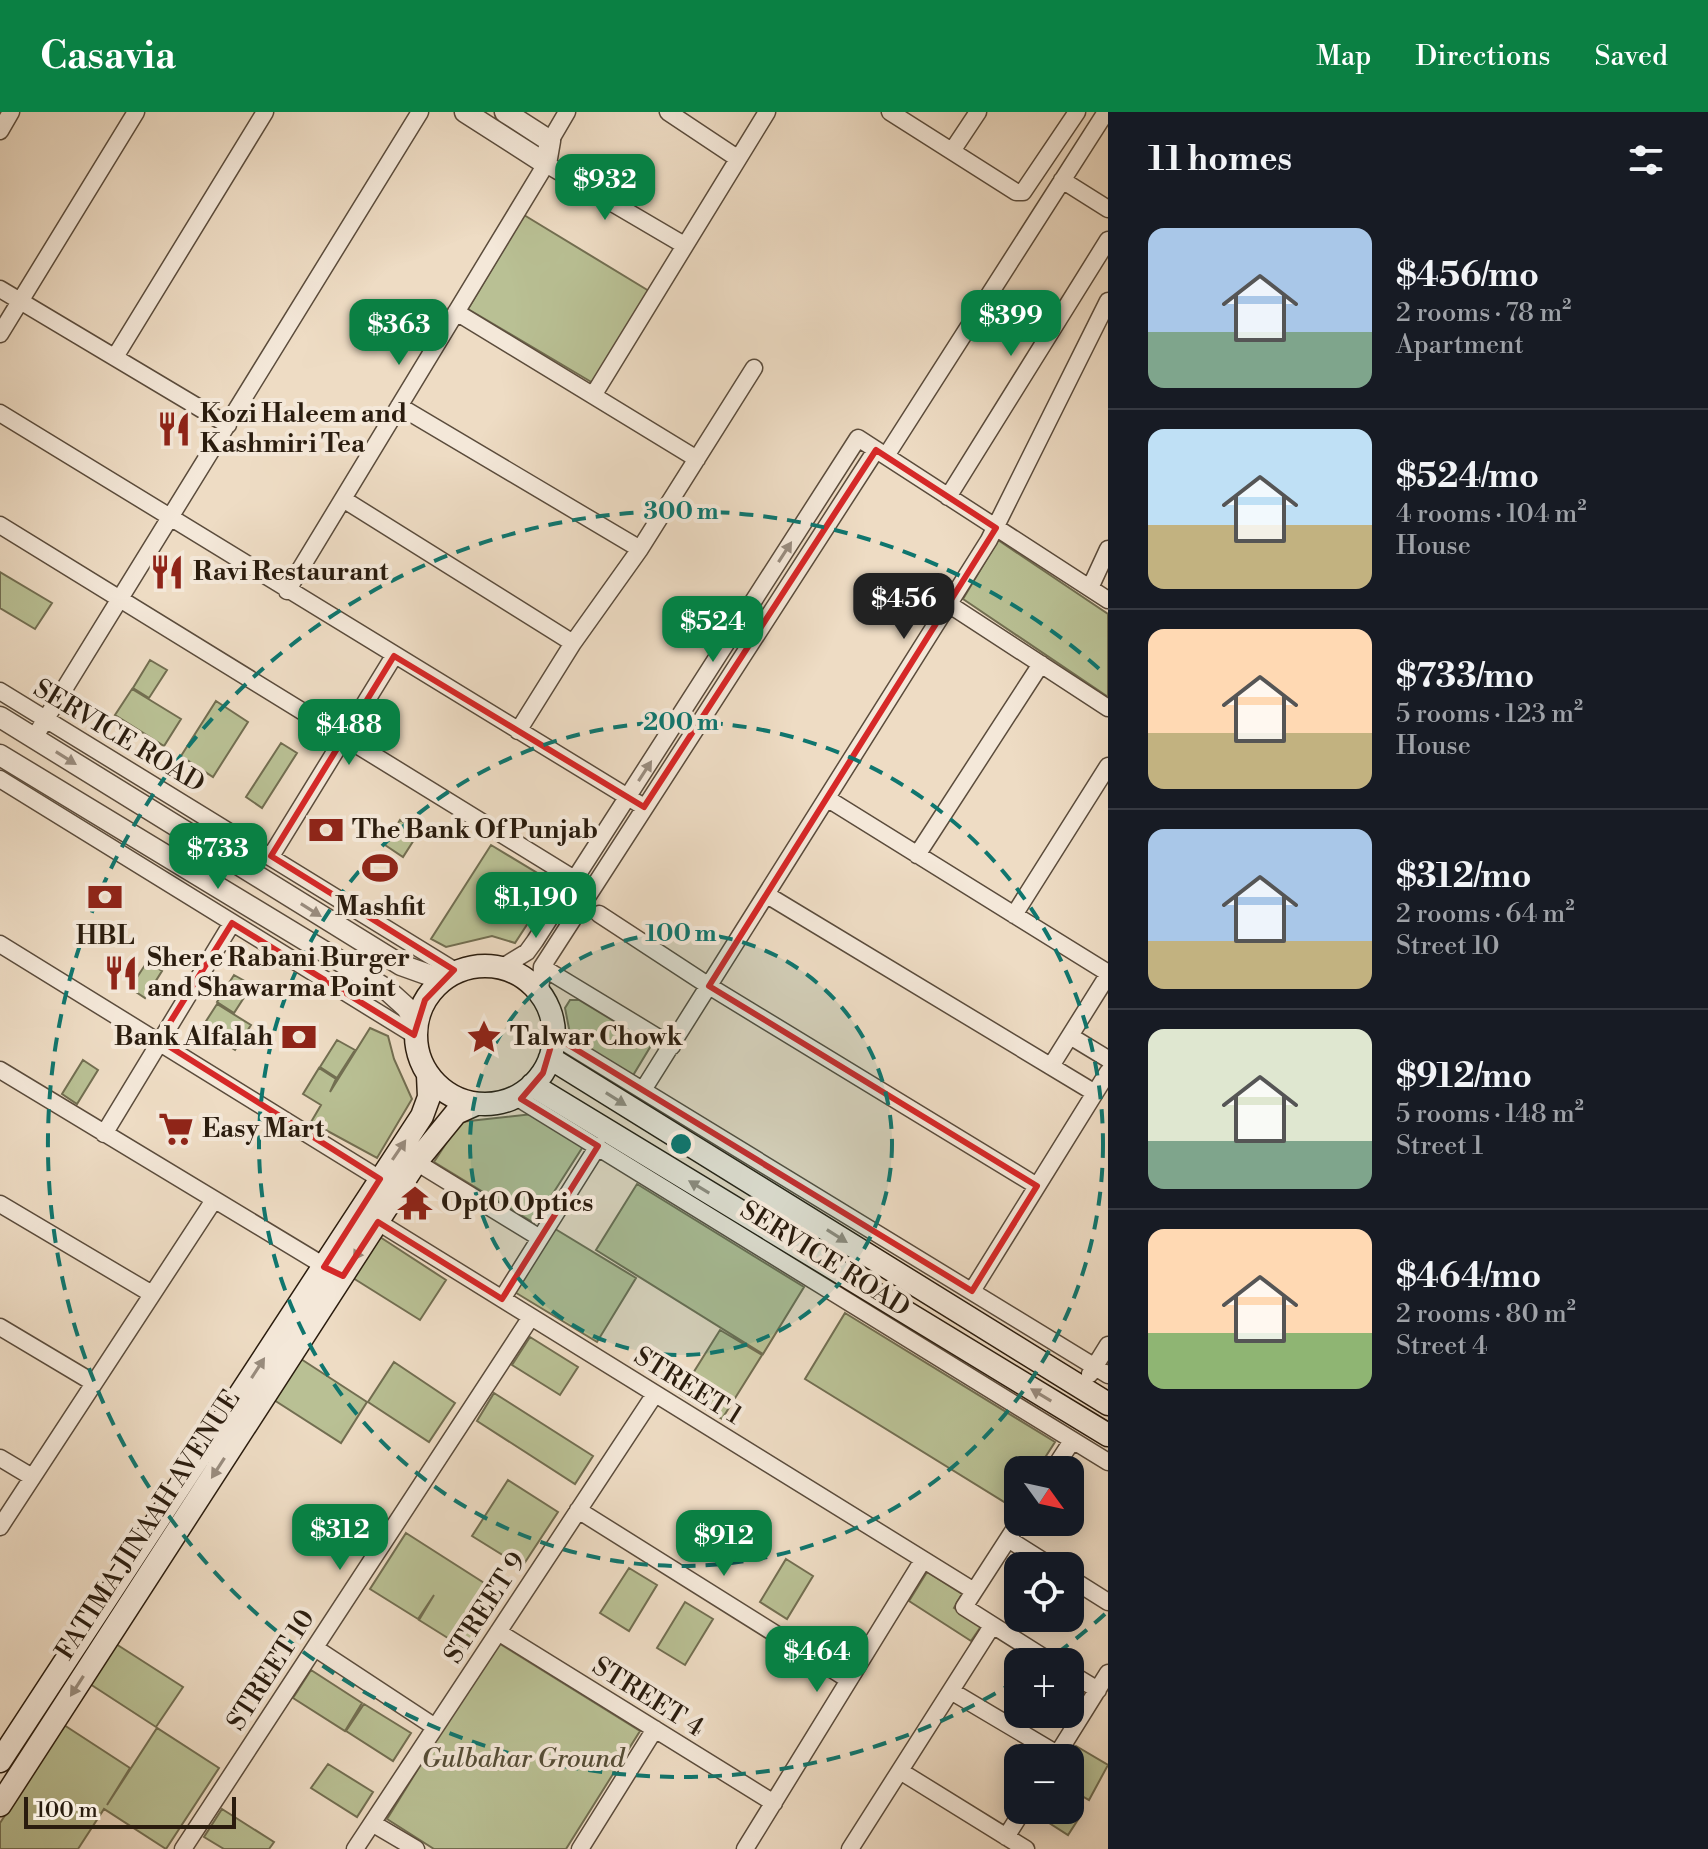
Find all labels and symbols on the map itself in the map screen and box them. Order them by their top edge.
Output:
pin: $932 [558,154,652,222]
pin: $399 [964,290,1058,358]
pin: $363 [352,299,446,367]
place label: Kozi Haleem and Kashmiri Tea [200,398,407,460]
restaurant icon: Kozi Haleem and Kashmiri Tea [155,410,193,448]
text: 300 m [643,497,719,527]
one-way arrow [778,542,793,563]
restaurant icon: Ravi Restaurant [148,553,186,591]
place label: Ravi Restaurant [193,556,389,588]
pin: $456 [857,573,951,641]
pin: $524 [666,596,760,664]
street label: SERVICE ROAD [28,672,210,800]
pin: $488 [302,699,396,767]
text: 200 m [643,708,719,738]
one-way arrow [55,751,77,765]
one-way arrow [637,760,651,782]
bank icon: The Bank Of Punjab [307,811,345,849]
place label: The Bank Of Punjab [352,814,598,846]
pin: $733 [171,823,265,891]
sports icon: Mashfit [361,849,399,887]
pin: $1,190 [471,872,601,940]
bank icon: HBL [86,878,124,916]
place label: Mashfit [335,891,426,923]
one-way arrow [300,902,322,916]
text: 100 m [645,919,717,949]
place label: HBL [76,920,135,952]
place label: Sher e Rabani Burger and Shawarma Point [147,942,410,1004]
restaurant icon: Sher e Rabani Burger and Shawarma Point [102,954,140,992]
bank icon: Bank Alfalah [280,1018,318,1056]
place icon: Talwar Chowk [465,1018,503,1056]
place label: Bank Alfalah [114,1021,273,1053]
place label: Talwar Chowk [510,1021,683,1053]
one-way arrow [605,1092,627,1106]
supermarket icon: Easy Mart [157,1110,195,1148]
place label: Easy Mart [202,1113,325,1145]
centre of rings [667,1130,695,1158]
one-way arrow [392,1139,407,1160]
one-way arrow [688,1180,711,1195]
temple icon: OptO Optics [396,1184,434,1222]
place label: OptO Optics [441,1187,593,1219]
street label: SERVICE ROAD [734,1194,916,1324]
one-way arrow [826,1229,848,1243]
one-way arrow [352,1239,367,1260]
street label: STREET 1 [628,1340,748,1432]
one-way arrow [250,1357,265,1379]
street label: FATIMA JINAAH AVENUE [49,1384,247,1666]
one-way arrow [1030,1388,1052,1402]
north arrow [1004,1456,1084,1536]
one-way arrow [212,1457,226,1479]
pin: $312 [293,1504,387,1572]
pin: $912 [677,1510,771,1578]
street label: STREET 9 [437,1546,533,1670]
street label: STREET 10 [220,1603,322,1737]
pin: $464 [770,1626,864,1694]
street label: STREET 4 [586,1650,710,1744]
one-way arrow [70,1675,85,1697]
park label: Gulbahar Ground [421,1743,626,1775]
scale bar [24,1793,236,1829]

